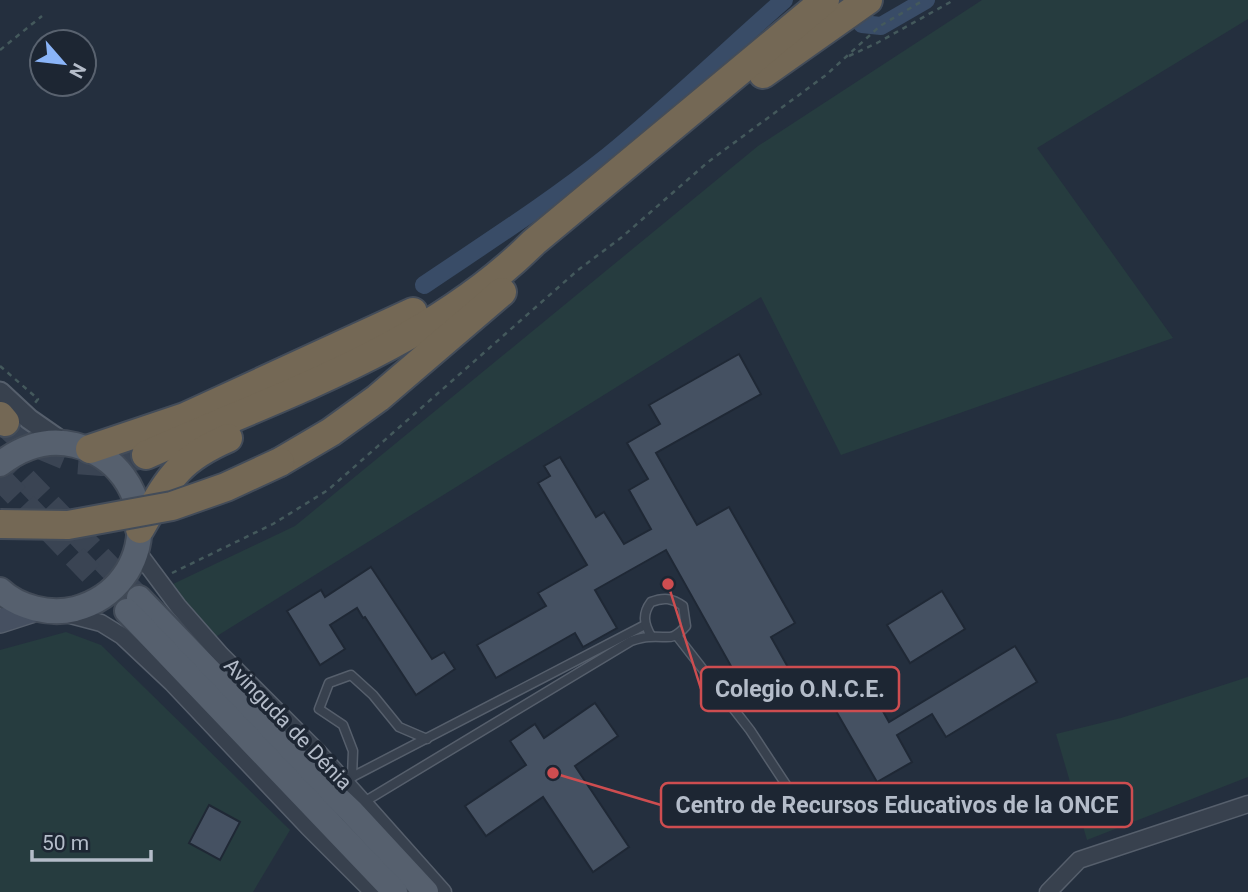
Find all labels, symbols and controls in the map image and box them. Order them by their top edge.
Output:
north arrow [28,28,98,98]
text: N [64,59,91,82]
street label: Avinguda de Dénia [219,653,357,795]
callout: Colegio O.N.C.E. [701,667,899,711]
text: Colegio O.N.C.E. [715,676,885,703]
callout: Centro de Recursos Educativos de la ONCE [661,783,1132,827]
text: Centro de Recursos Educativos de la ONCE [676,792,1118,819]
scale bar [32,818,150,862]
text: 50 m [42,831,89,855]

